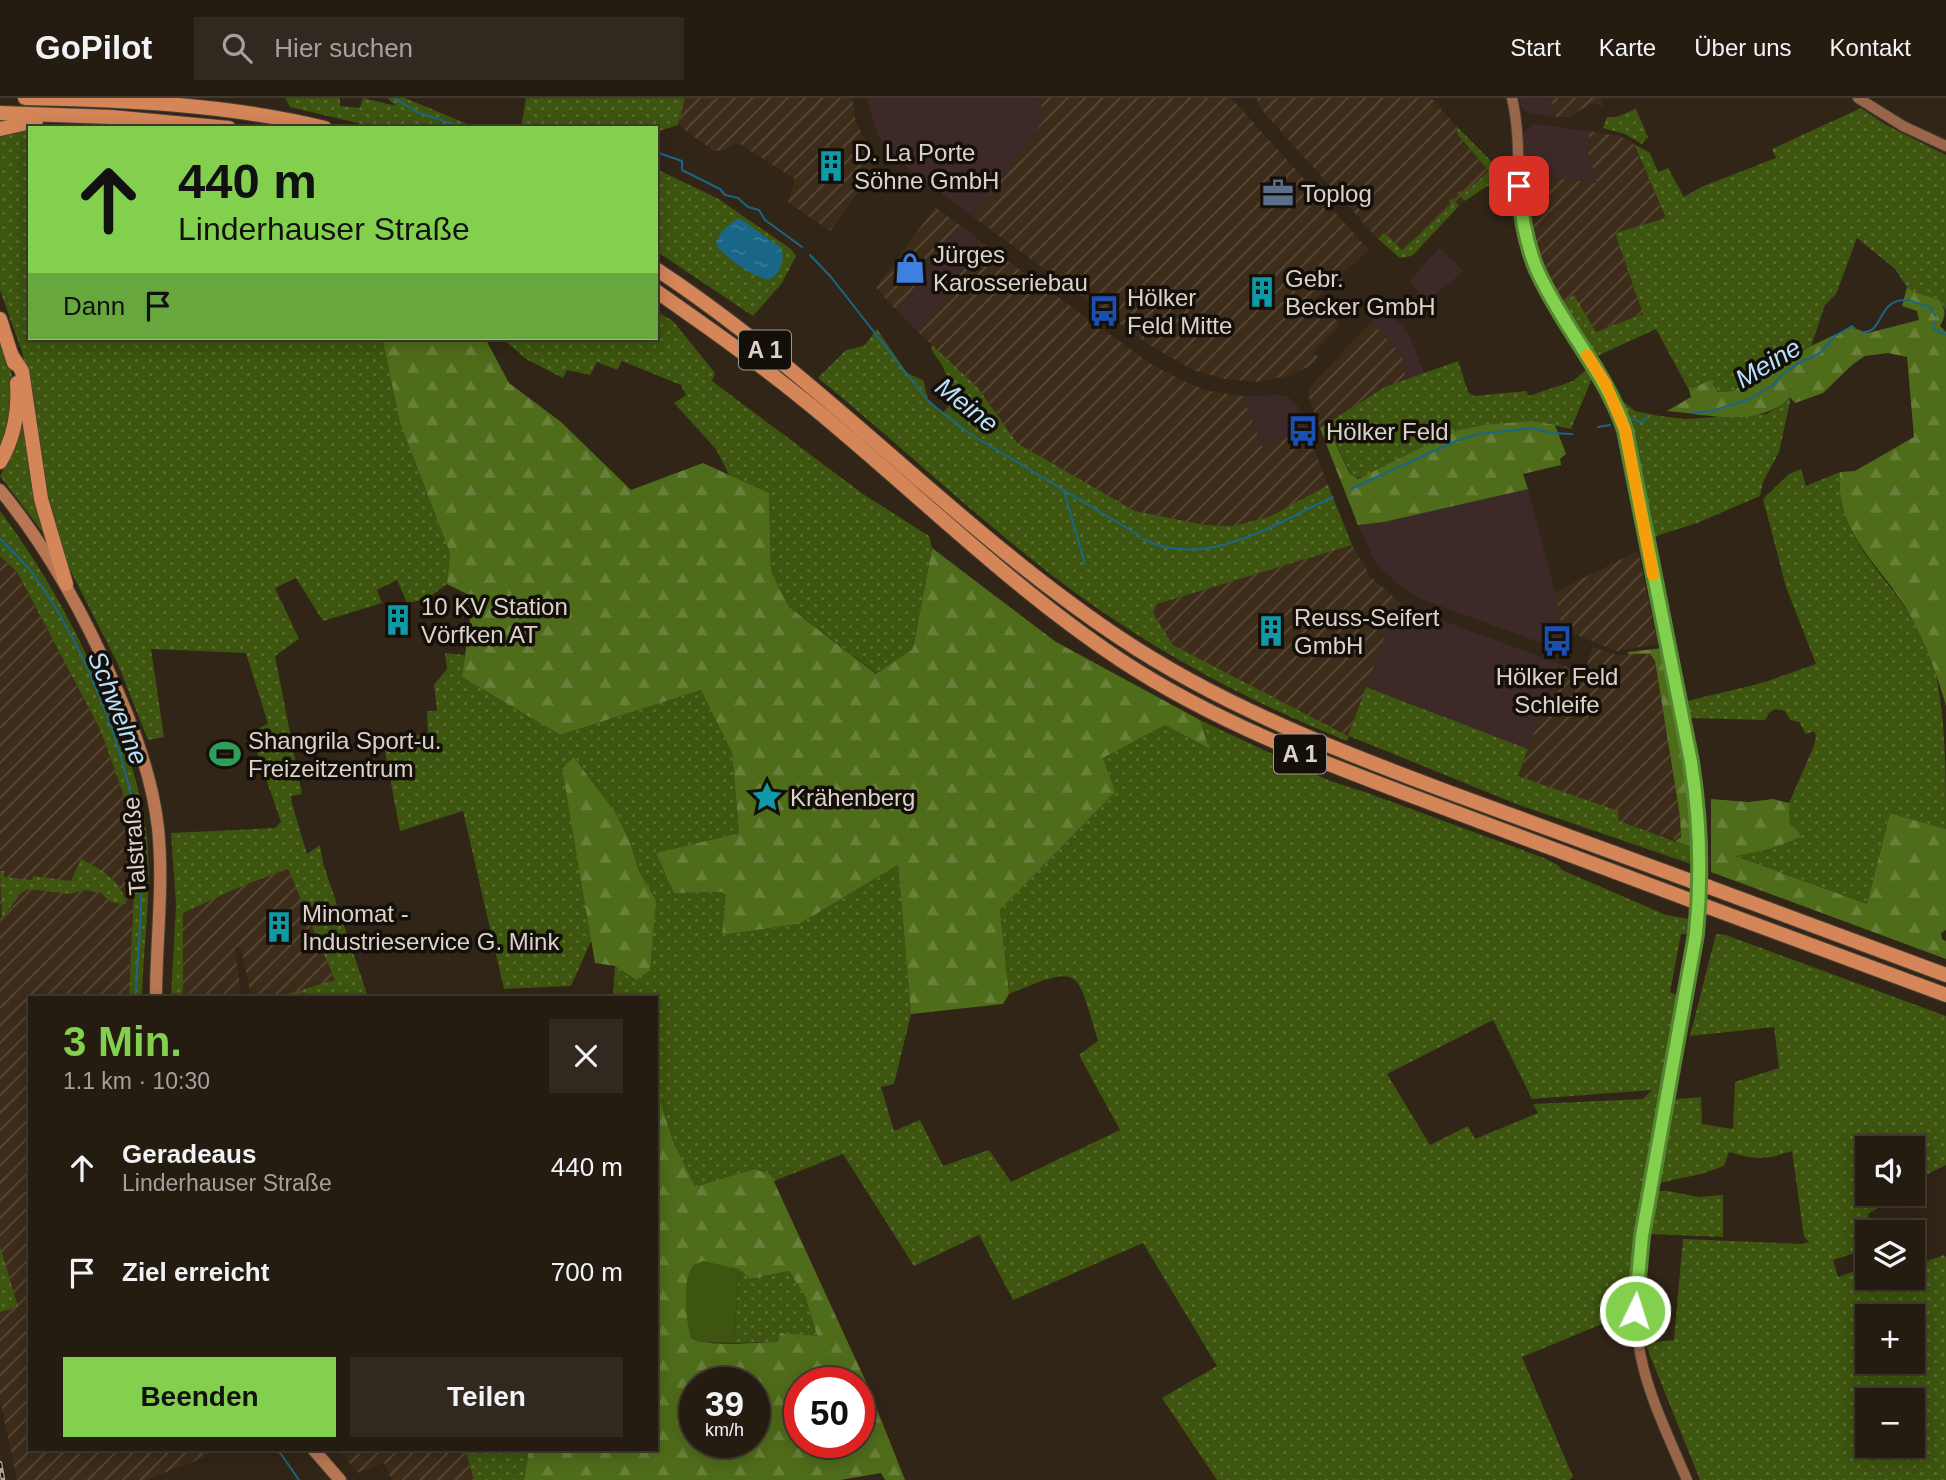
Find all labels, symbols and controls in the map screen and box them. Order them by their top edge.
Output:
search box [194,17,684,80]
text: GoPilot [35,29,152,66]
icon: search [218,29,256,67]
text: Hier suchen [274,33,413,63]
text: Start [1510,34,1561,61]
text: Karte [1599,34,1656,61]
text: Über uns [1694,34,1792,61]
text: Kontakt [1830,34,1911,61]
place label: D. La Porte Söhne GmbH [854,139,999,194]
building icon: D. La Porte Söhne GmbH [814,149,848,183]
icon: ahead [63,154,154,245]
text: 440 m [178,154,317,208]
pin [1489,156,1549,216]
icon: arrive [1500,167,1538,205]
office icon: Toplog [1261,176,1295,210]
place label: Toplog [1301,180,1372,207]
text: Linderhauser Straße [178,211,470,247]
place label: Jürges Karosseriebau [933,241,1088,296]
shop icon: Jürges Karosseriebau [893,251,927,285]
place label: Gebr. Becker GmbH [1285,265,1436,320]
building icon: Gebr. Becker GmbH [1245,275,1279,309]
place label: Hölker Feld Mitte [1127,284,1232,339]
icon: arrive [139,287,177,325]
text: Dann [63,291,125,321]
bus stop icon: Hölker Feld Mitte [1087,294,1121,328]
road number: A 1 [739,330,791,370]
water label: Meine [1730,332,1806,394]
water label: Meine [930,371,1004,439]
bus stop icon: Hölker Feld [1286,414,1320,448]
place label: Hölker Feld [1326,418,1449,445]
place label: 10 KV Station Vörfken AT [421,593,568,648]
building icon: 10 KV Station Vörfken AT [381,603,415,637]
place label: Reuss-Seifert GmbH [1294,604,1440,659]
building icon: Reuss-Seifert GmbH [1254,614,1288,648]
bus stop icon: Hölker Feld Schleife [1540,624,1574,658]
water label: Schwelme [82,647,154,769]
place label: Hölker Feld Schleife [1496,663,1618,718]
place label: Shangrila Sport-u. Freizeitzentrum [248,727,441,782]
road number: A 1 [1274,734,1326,774]
sports icon: Shangrila Sport-u. Freizeitzentrum [208,737,242,771]
place icon: Krähenberg [750,780,784,814]
place label: Krähenberg [790,784,915,811]
street label: Talstraße [117,796,151,896]
place label: Minomat - Industrieservice G. Mink [302,900,560,955]
building icon: Minomat - Industrieservice G. Mink [262,910,296,944]
text: 3 Min. [63,1018,182,1065]
button: close [549,1019,623,1093]
text: 1.1 km · 10:30 [63,1068,210,1094]
map controls [1855,1136,1925,1458]
button: sound [1855,1136,1925,1206]
text: Geradeaus [122,1139,256,1169]
icon: ahead [63,1149,101,1187]
text: 440 m [551,1152,623,1182]
text: Linderhauser Straße [122,1170,332,1196]
button: layers [1855,1220,1925,1290]
icon: arrive [63,1254,101,1292]
text: Ziel erreicht [122,1257,269,1287]
text: 700 m [551,1257,623,1287]
position arrow [1598,1274,1672,1348]
button: + [1855,1304,1925,1374]
button: Beenden [63,1357,336,1437]
button: Teilen [350,1357,623,1437]
speed limit sign: 50 [784,1367,875,1458]
text: 39 [705,1384,744,1423]
button: − [1855,1388,1925,1458]
text: km/h [705,1420,744,1440]

